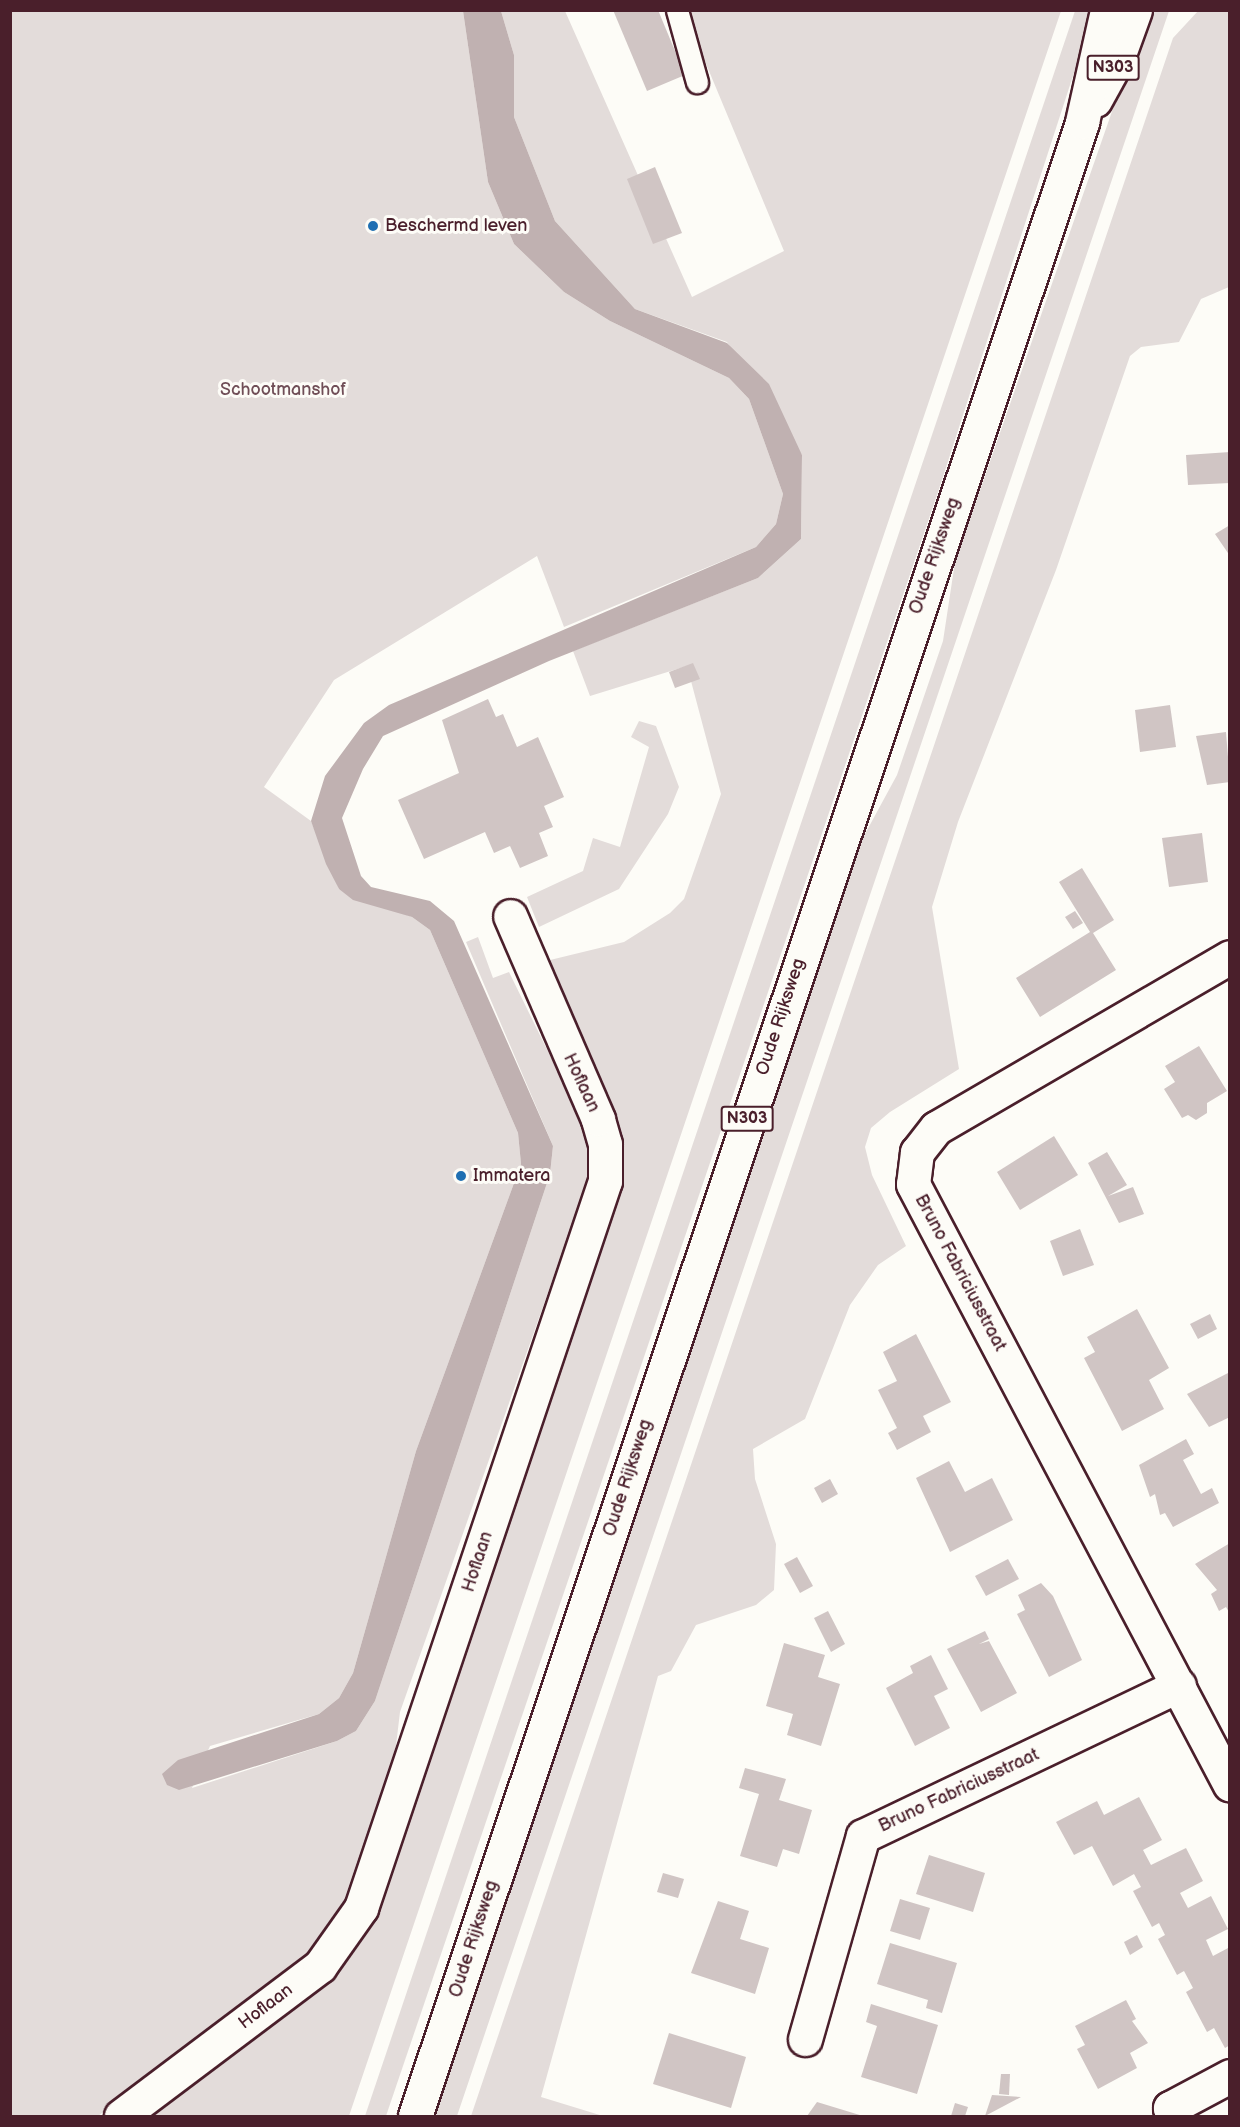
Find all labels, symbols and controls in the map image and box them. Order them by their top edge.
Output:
road number: N303 [1086,55,1140,81]
place label: Beschermd leven [385,215,527,237]
marker: Beschermd leven [366,219,380,233]
park label: Schootmanshof [220,379,346,401]
street label: Oude Rijksweg [905,495,965,617]
street label: Oude Rijksweg [752,956,810,1078]
street label: Hoflaan [558,1050,604,1116]
road number: N303 [720,1106,774,1132]
place label: Immatera [473,1165,551,1187]
marker: Immatera [454,1169,468,1183]
street label: Bruno Fabriciusstraat [910,1191,1010,1355]
street label: Oude Rijksweg [599,1417,657,1539]
street label: Hoflaan [458,1529,498,1595]
street label: Bruno Fabriciusstraat [875,1744,1043,1838]
street label: Oude Rijksweg [445,1878,503,2000]
street label: Hoflaan [235,1980,297,2034]

